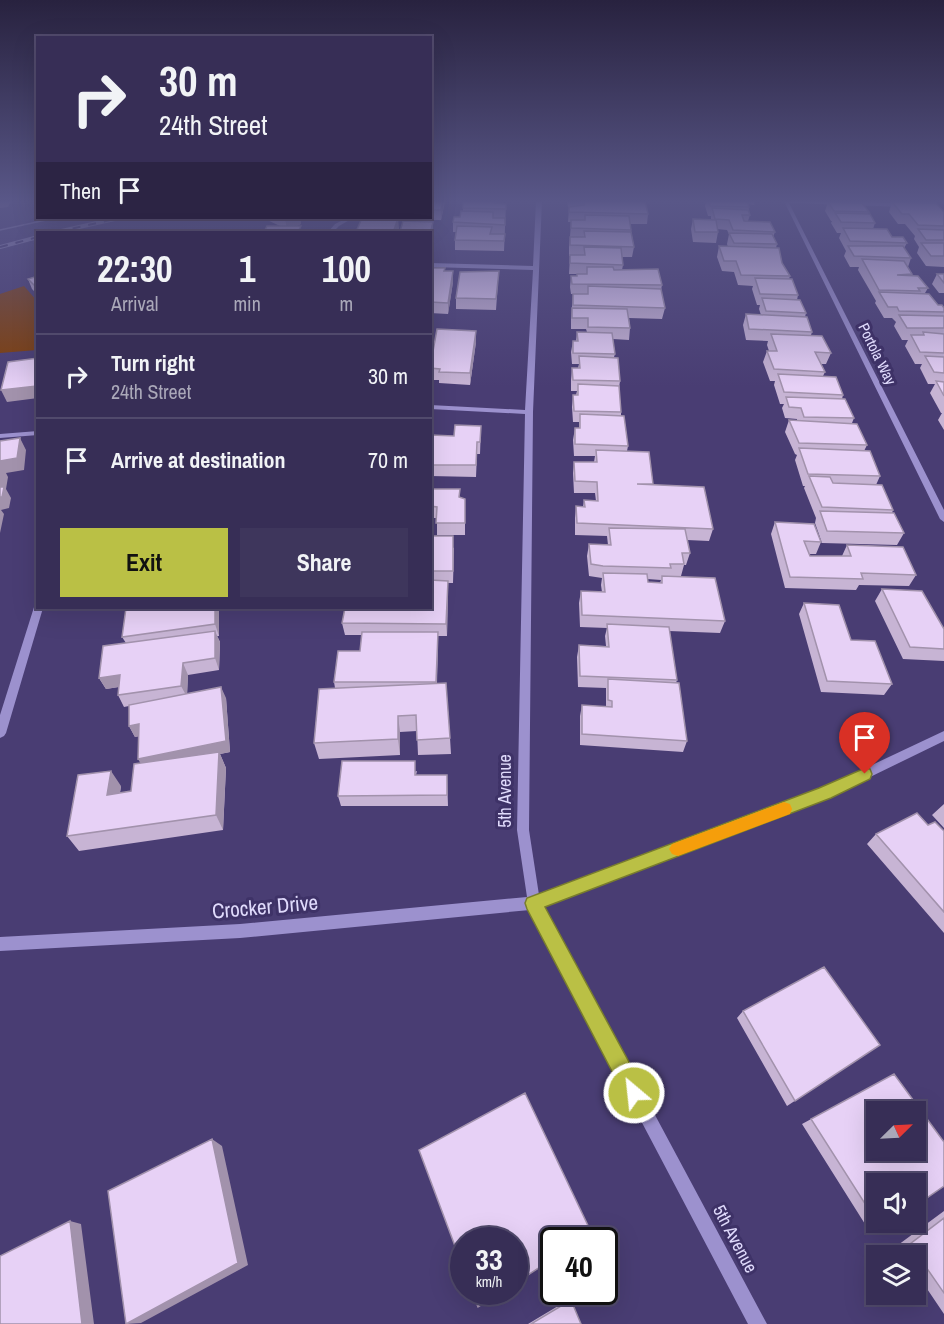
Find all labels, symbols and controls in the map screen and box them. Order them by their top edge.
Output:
text: 30 m [159,53,238,109]
icon: right [60,60,138,138]
text: 24th Street [159,107,267,143]
icon: arrive [113,174,146,207]
text: Then [60,176,101,206]
text: 22:30 [97,245,172,293]
text: 1 [239,245,255,293]
text: 100 [322,245,371,293]
text: Arrival [111,290,158,317]
text: min [233,290,261,317]
text: m [340,290,353,317]
street label: Portola Way [853,319,902,389]
text: Turn right [111,348,195,378]
icon: right [60,360,93,393]
text: 30 m [368,361,408,391]
text: 24th Street [111,378,191,405]
icon: arrive [60,444,93,477]
text: Arrive at destination [111,445,285,475]
text: 70 m [368,445,408,475]
button: Exit [60,528,228,597]
button: Share [240,528,408,597]
pin [839,712,890,774]
icon: arrive [848,721,881,754]
street label: 5th Avenue [492,754,517,828]
street label: Crocker Drive [211,887,319,926]
position arrow [602,1061,666,1125]
north arrow [866,1101,926,1161]
map controls [866,1101,926,1305]
button: sound [866,1173,926,1233]
street label: 5th Avenue [707,1200,764,1277]
speed limit sign: 40 [540,1227,618,1305]
text: 33 [475,1239,503,1279]
button: layers [866,1245,926,1305]
text: km/h [476,1271,502,1292]

